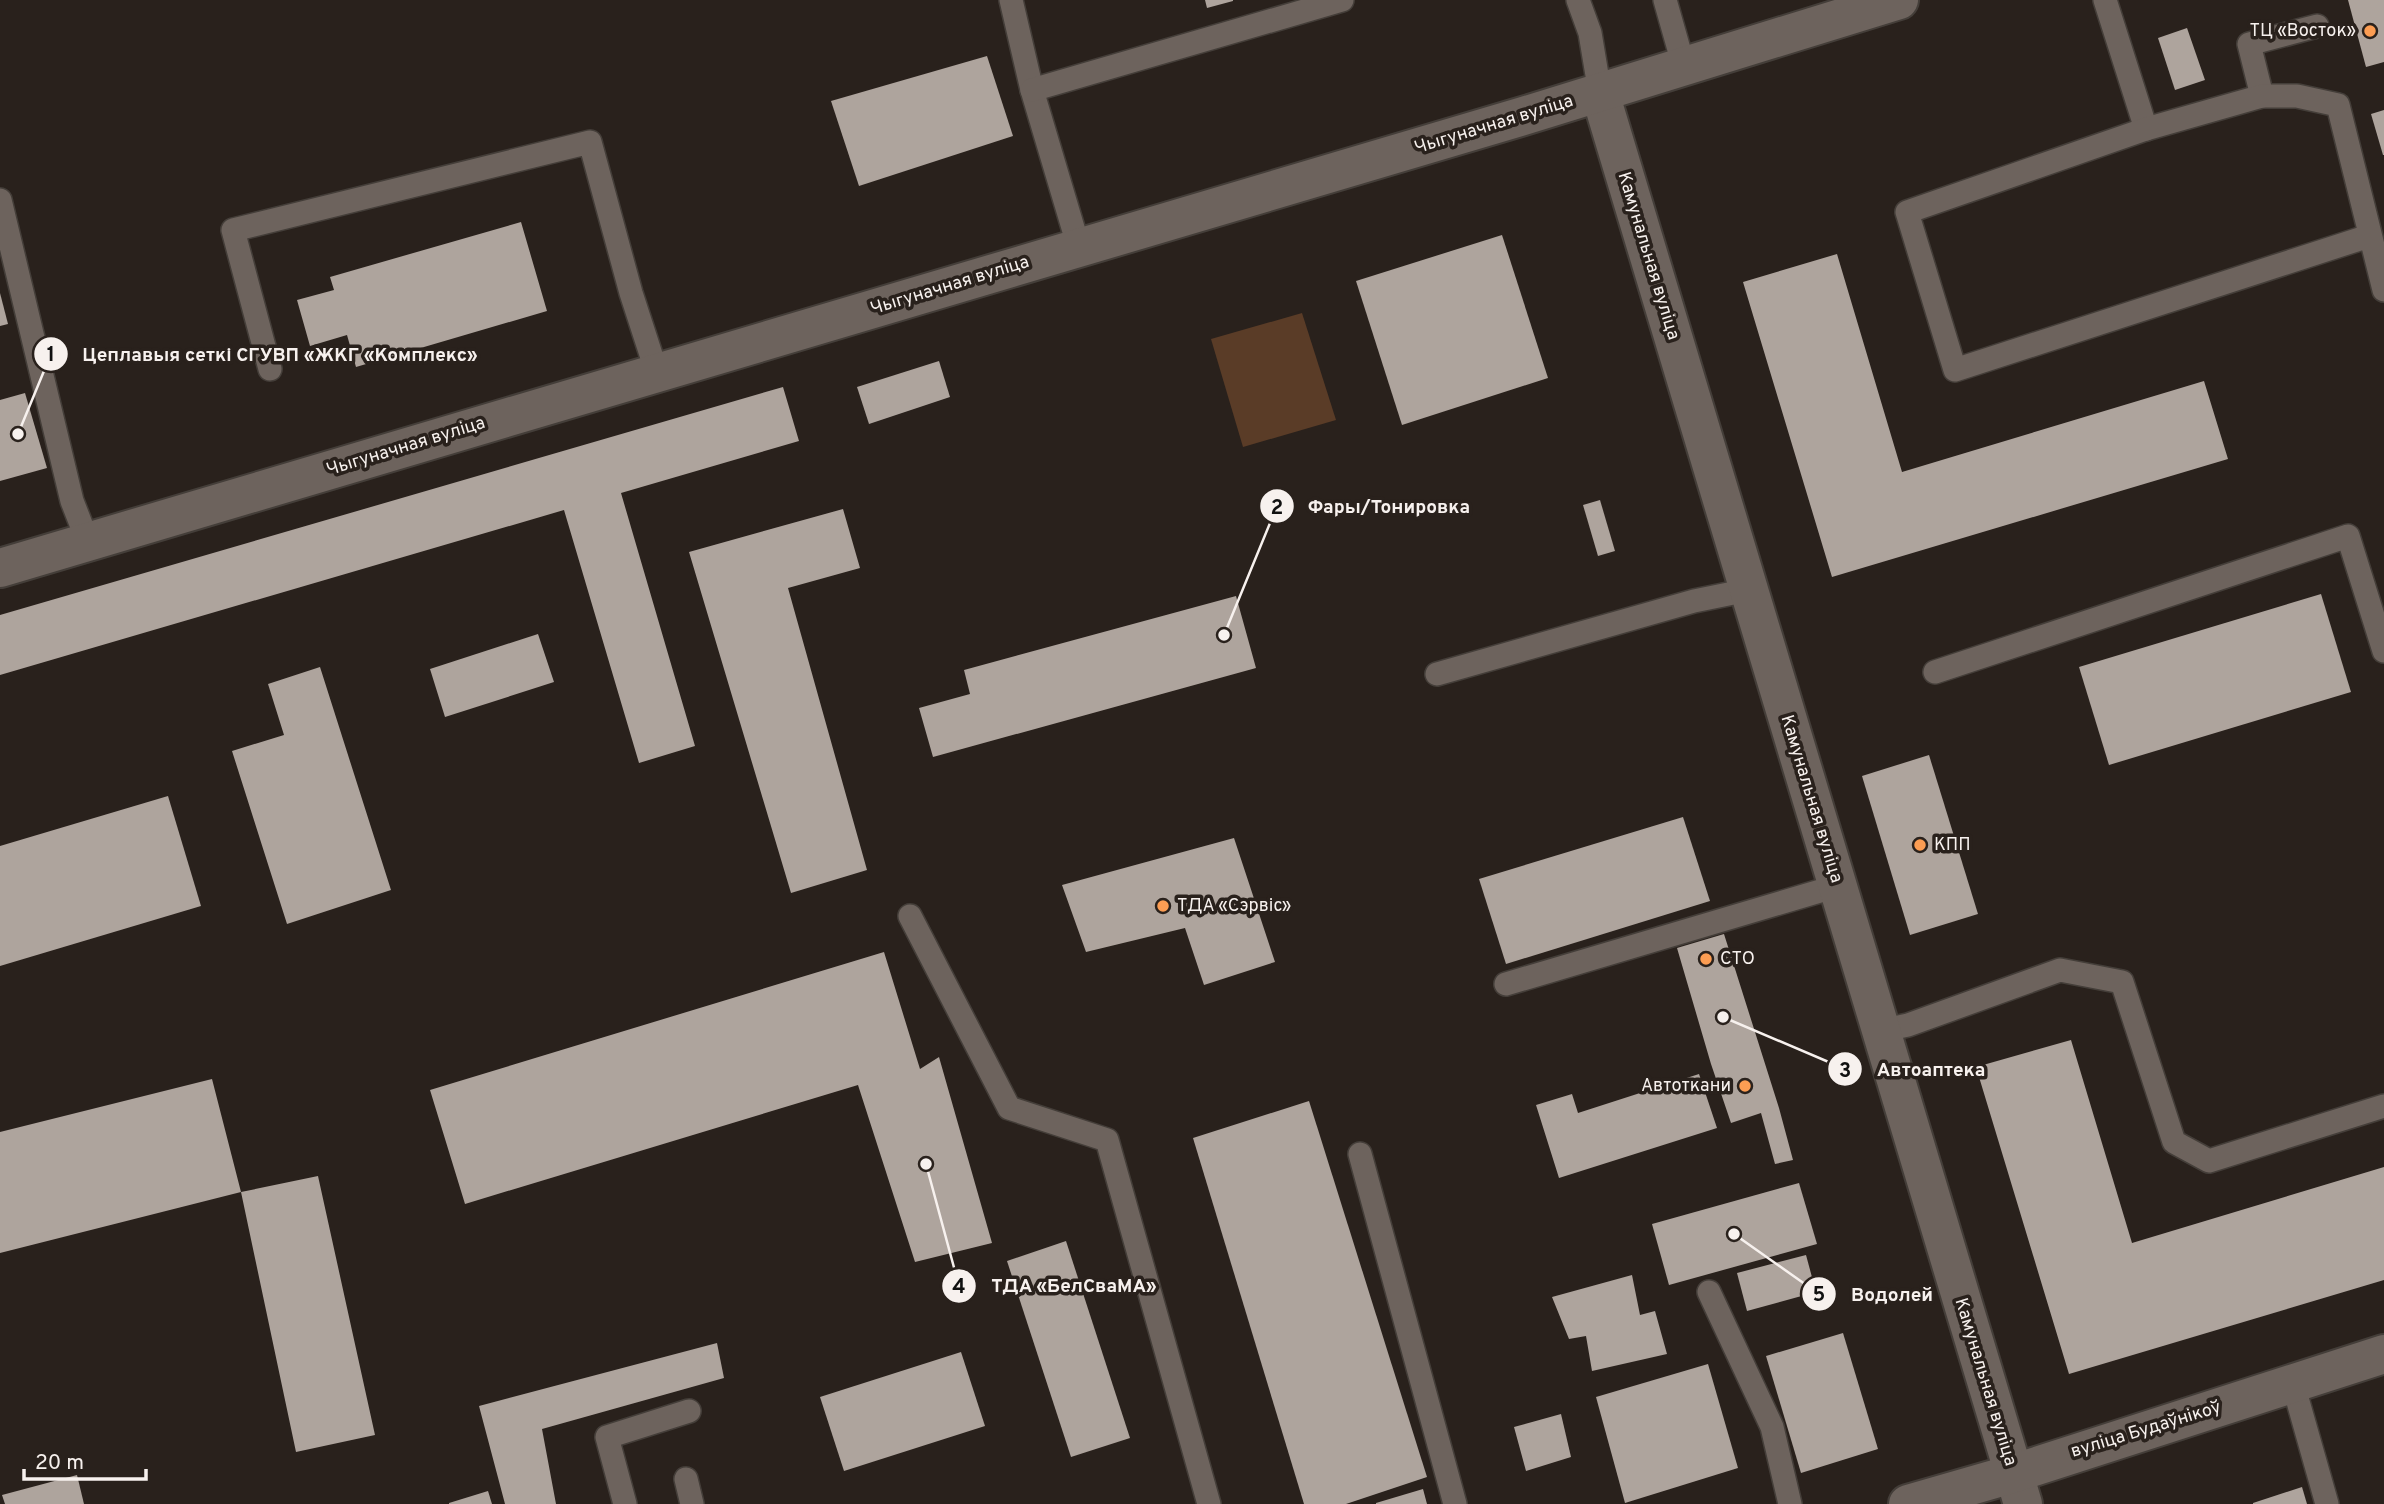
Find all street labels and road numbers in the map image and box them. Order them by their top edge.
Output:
street label: Чыгуначная вуліца [1412,90,1576,160]
street label: Камунальная вуліца [1611,169,1685,343]
street label: Чыгуначная вуліца [868,251,1032,321]
street label: Чыгуначная вуліца [324,412,488,482]
street label: Камунальная вуліца [1774,712,1848,886]
street label: Камунальная вуліца [1948,1295,2022,1469]
street label: вуліца Будаўнікоў [2068,1396,2224,1464]

